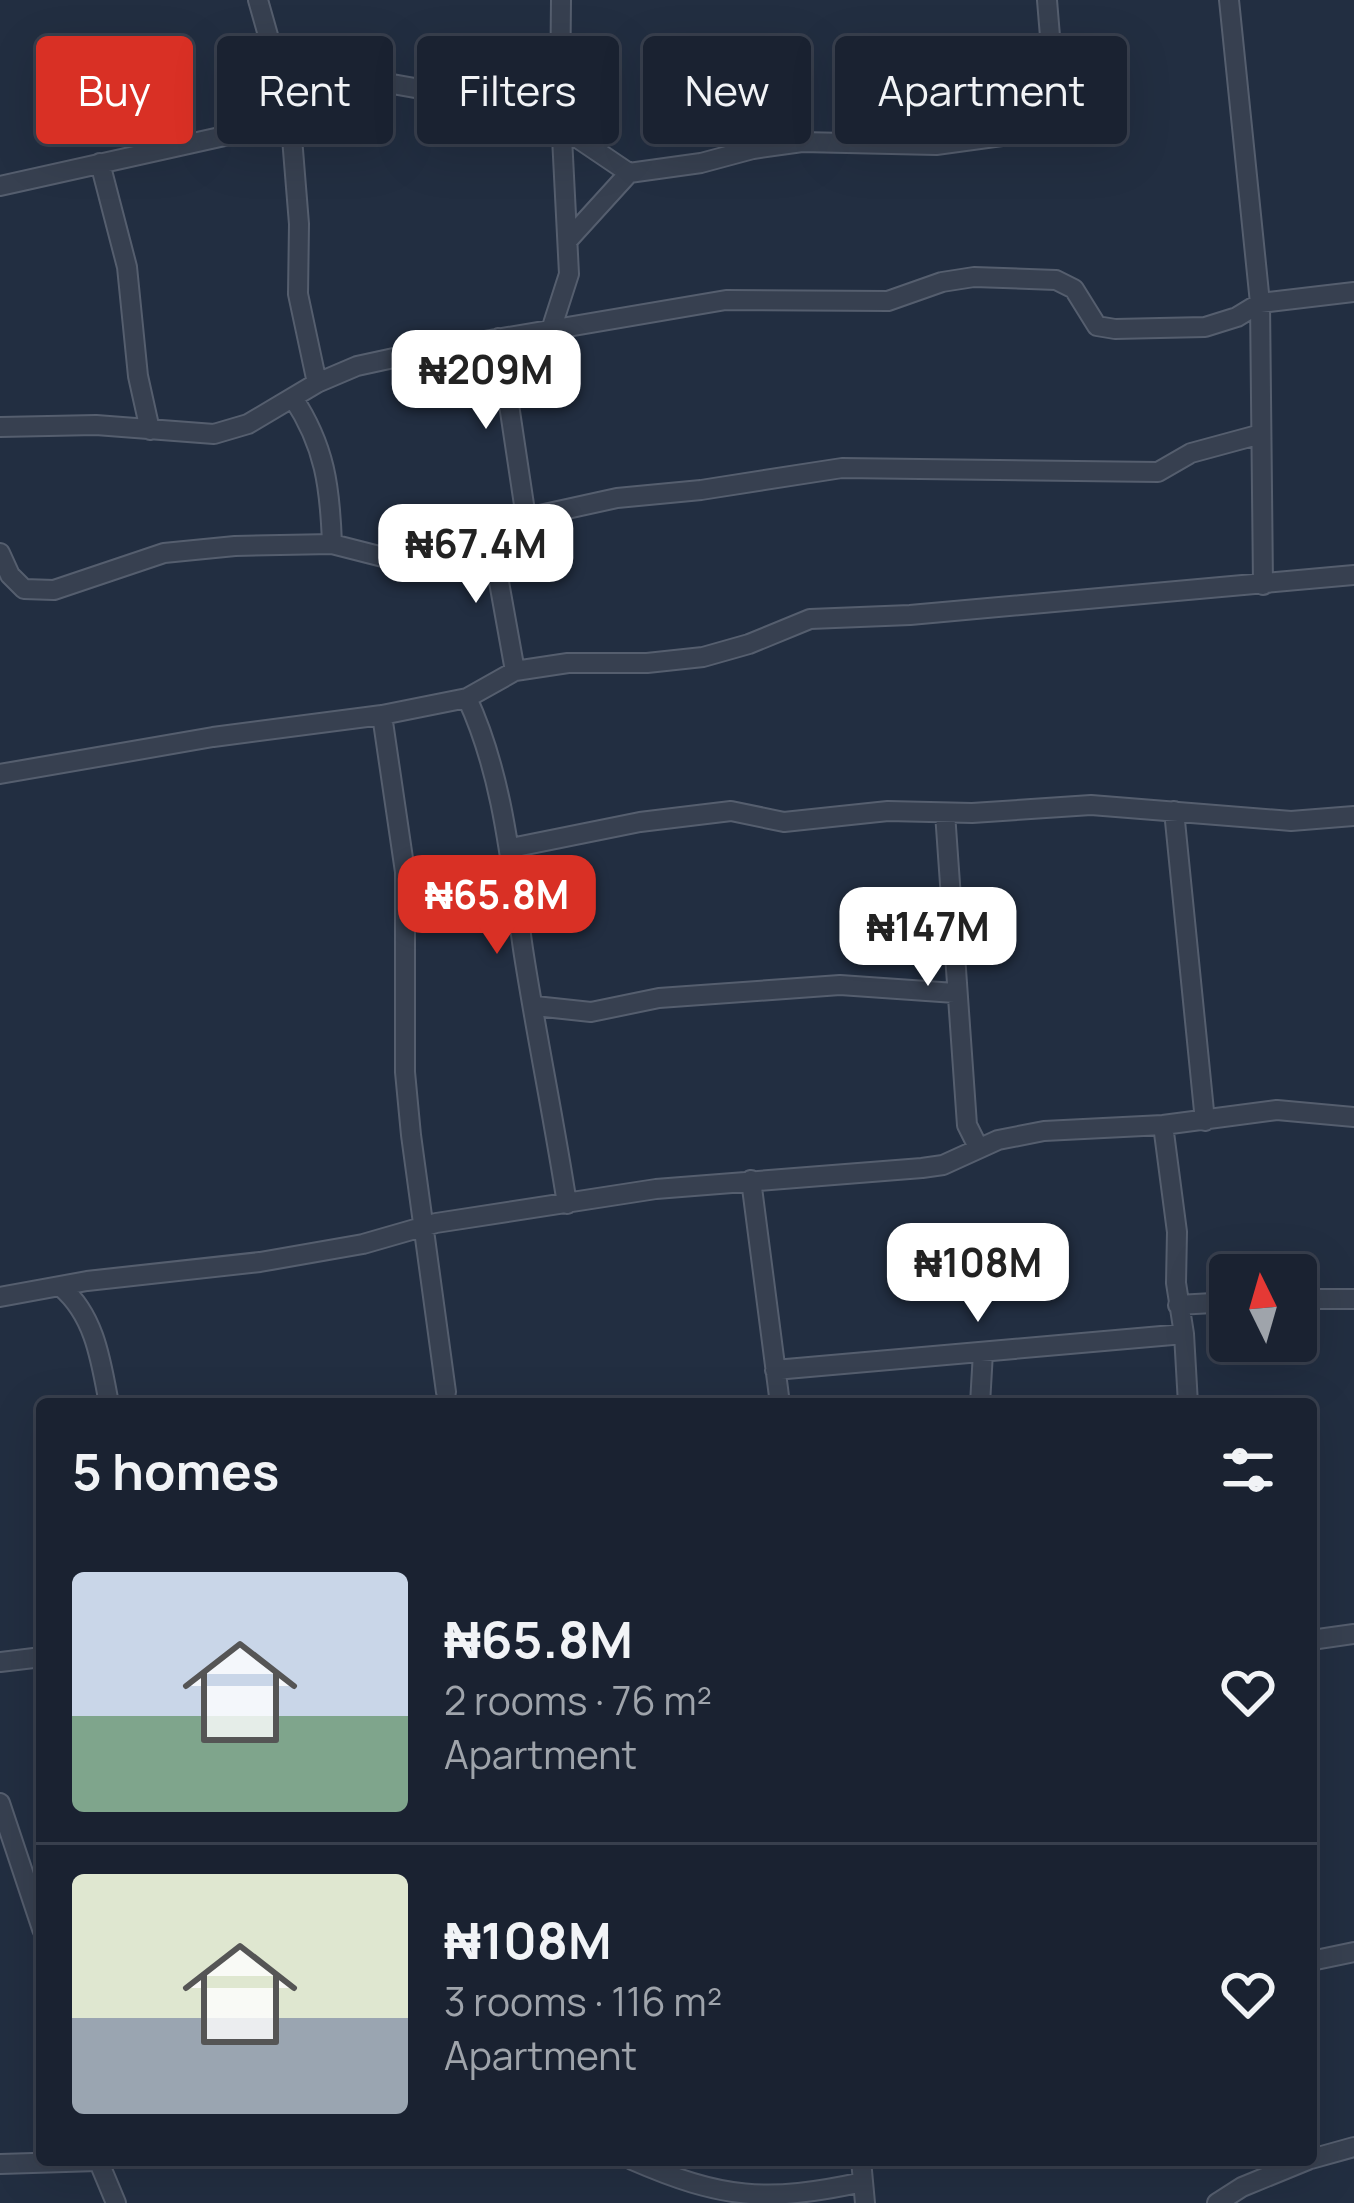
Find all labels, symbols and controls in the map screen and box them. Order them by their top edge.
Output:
chip: Buy [36,36,193,144]
chip: Rent [217,36,393,144]
chip: Filters [417,36,619,144]
chip: New [643,36,811,144]
chip: Apartment [835,36,1127,144]
pin: ₦209M [402,330,570,432]
text: ₦209M [419,342,553,396]
pin: ₦67.4M [378,504,574,606]
text: ₦67.4M [405,516,547,570]
pin: ₦65.8M [399,855,595,957]
text: ₦65.8M [425,867,569,921]
pin: ₦147M [844,887,1012,989]
text: ₦147M [866,899,990,953]
pin: ₦108M [894,1223,1062,1325]
text: ₦108M [914,1235,1042,1289]
north arrow [1209,1254,1317,1362]
map controls [1209,1254,1317,1362]
text: 5 homes [72,1436,279,1505]
icon: filters [1215,1437,1281,1503]
text: ₦65.8M [444,1604,633,1673]
icon: home [168,1620,312,1764]
icon: heart [1215,1659,1281,1725]
text: 2 rooms · 76 m² [444,1673,712,1727]
text: Apartment [444,1727,637,1781]
text: ₦108M [444,1905,612,1974]
icon: home [168,1922,312,2066]
icon: heart [1215,1961,1281,2027]
text: 3 rooms · 116 m² [444,1974,722,2028]
text: Apartment [444,2028,637,2082]

